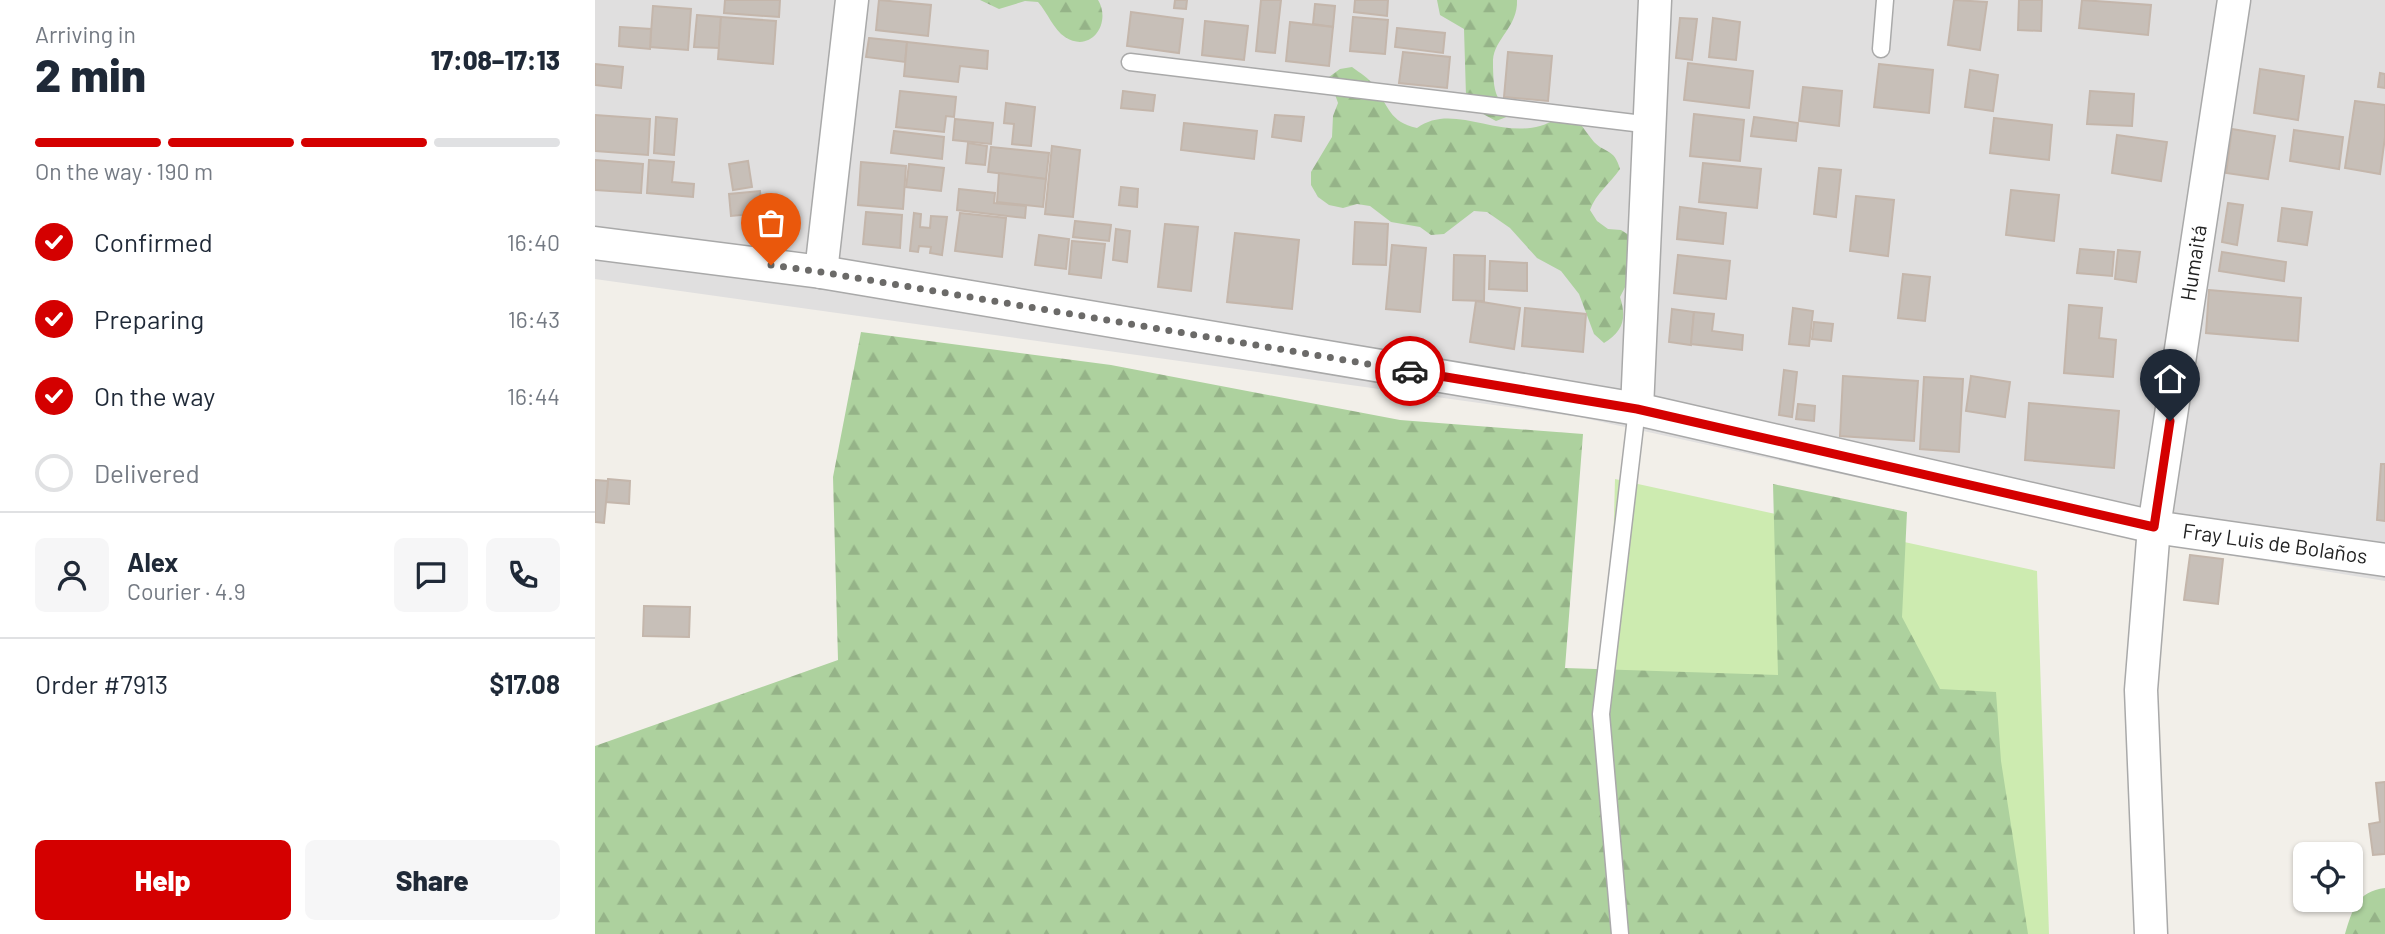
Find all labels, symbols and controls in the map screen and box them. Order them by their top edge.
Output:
text: Arriving in [35,20,136,48]
text: 17:08–17:13 [431,44,560,75]
text: 2 min [35,46,146,101]
text: On the way · 190 m [35,157,213,185]
pin [741,193,801,265]
icon: bag [752,204,790,242]
icon: check [35,223,73,261]
street label: Humaitá [2174,223,2211,303]
text: Confirmed [94,226,213,257]
text: 16:40 [507,228,560,256]
icon: check [35,300,73,338]
text: Preparing [94,303,204,334]
text: 16:43 [508,305,560,333]
courier [1375,336,1445,406]
pin [2140,349,2200,421]
icon: car [1391,352,1429,390]
icon: home [2151,360,2189,398]
icon: check [35,377,73,415]
text: On the way [94,380,215,411]
text: 16:44 [507,382,560,410]
text: Delivered [94,457,200,488]
street label: Fray Luis de Bolaños [2181,517,2369,568]
button: person [35,538,109,612]
button: chat [394,538,468,612]
button: phone [486,538,560,612]
text: Alex [127,546,178,577]
text: Courier · 4.9 [127,577,246,605]
text: Order #7913 [35,668,168,699]
text: $17.08 [490,668,560,699]
button: Help [35,840,291,920]
button: Share [305,840,560,920]
map controls [2293,842,2363,912]
button: locate [2293,842,2363,912]

